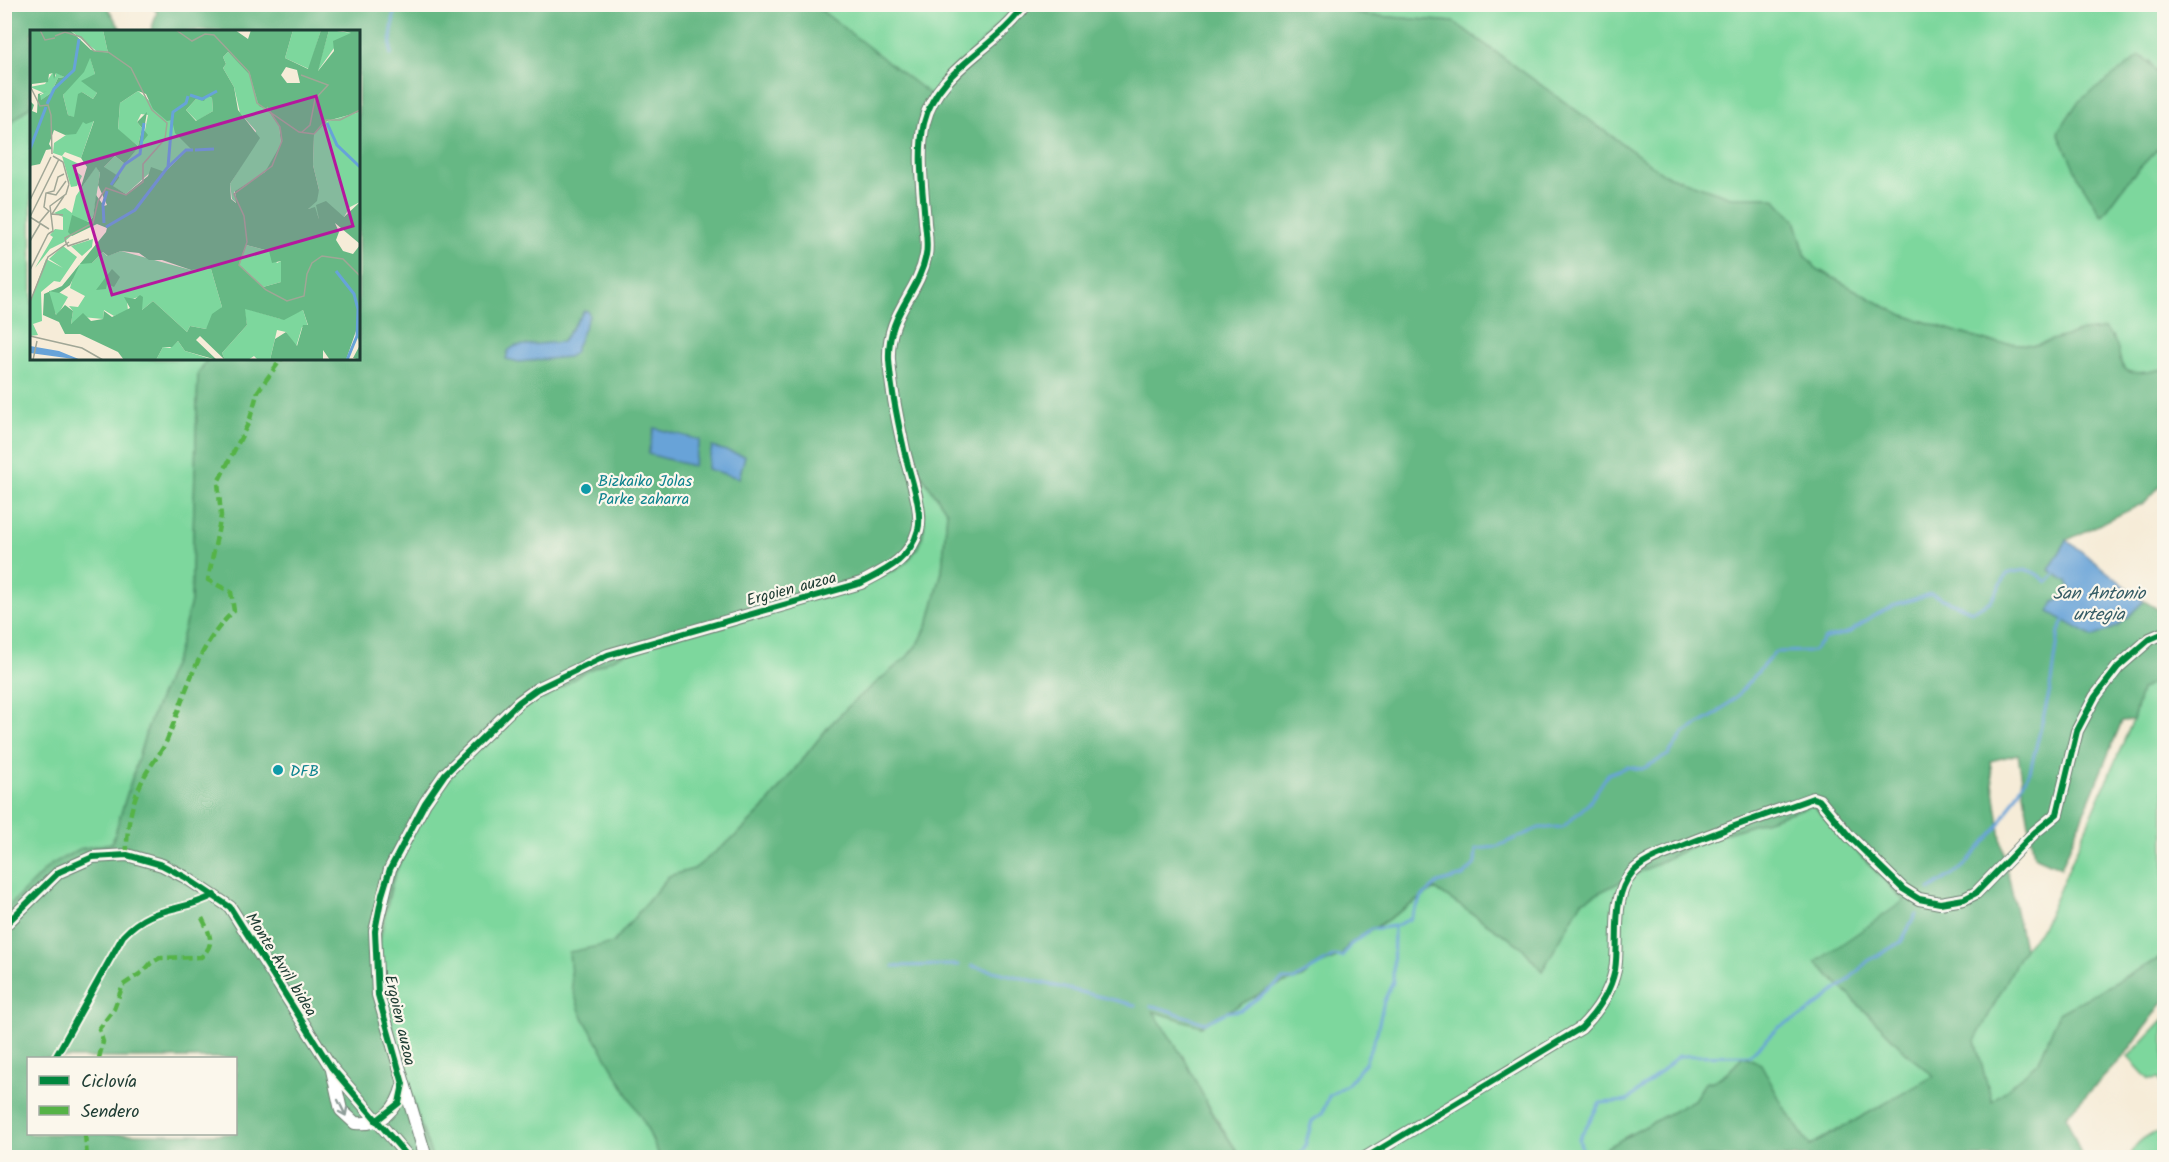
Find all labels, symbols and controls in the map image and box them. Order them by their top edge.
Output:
inset map [30,30,360,360]
place label: Bizkaiko Jolas Parke zaharra [598,469,692,512]
marker: Bizkaiko Jolas Parke zaharra [579,482,593,496]
street label: Ergoien auzoa [744,565,839,613]
water label: San Antonio urtegia [2053,580,2147,630]
place label: DFB [290,759,319,784]
marker: DFB [271,763,285,777]
street label: Monte Avril bidea [239,908,323,1022]
street label: Ergoien auzoa [377,972,422,1068]
legend [27,1057,237,1135]
text: Ciclovía [81,1068,137,1097]
text: Sendero [81,1098,139,1127]
one-way arrow [336,1098,348,1116]

